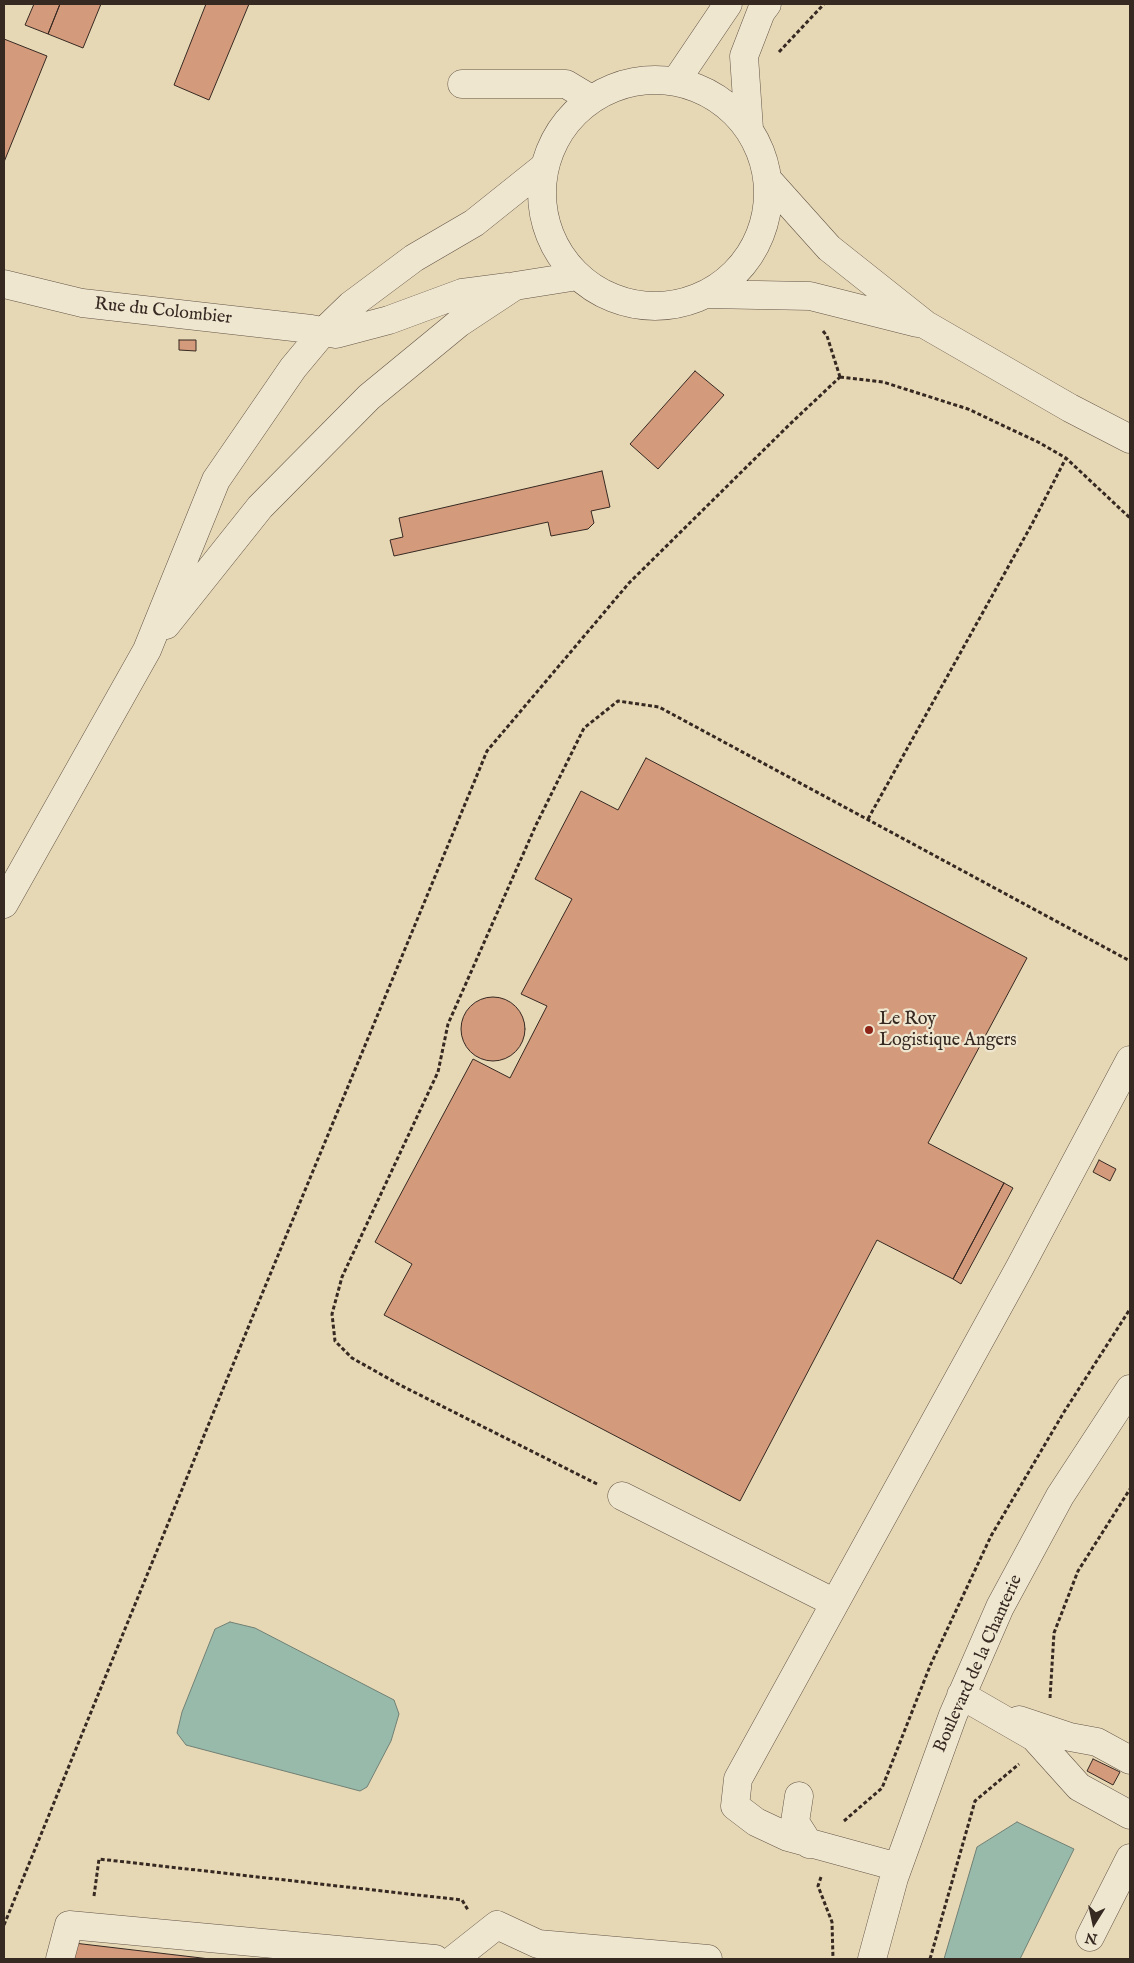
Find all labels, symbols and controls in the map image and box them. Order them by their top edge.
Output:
street label: Rue du Colombier [93,294,233,330]
place label: Le Roy Logistique Angers [879,1009,1017,1052]
marker: Le Roy Logistique Angers [863,1024,875,1036]
street label: Boulevard de la Chanterie [930,1572,1028,1756]
north arrow [1069,1898,1119,1948]
text: N [1084,1928,1099,1948]

